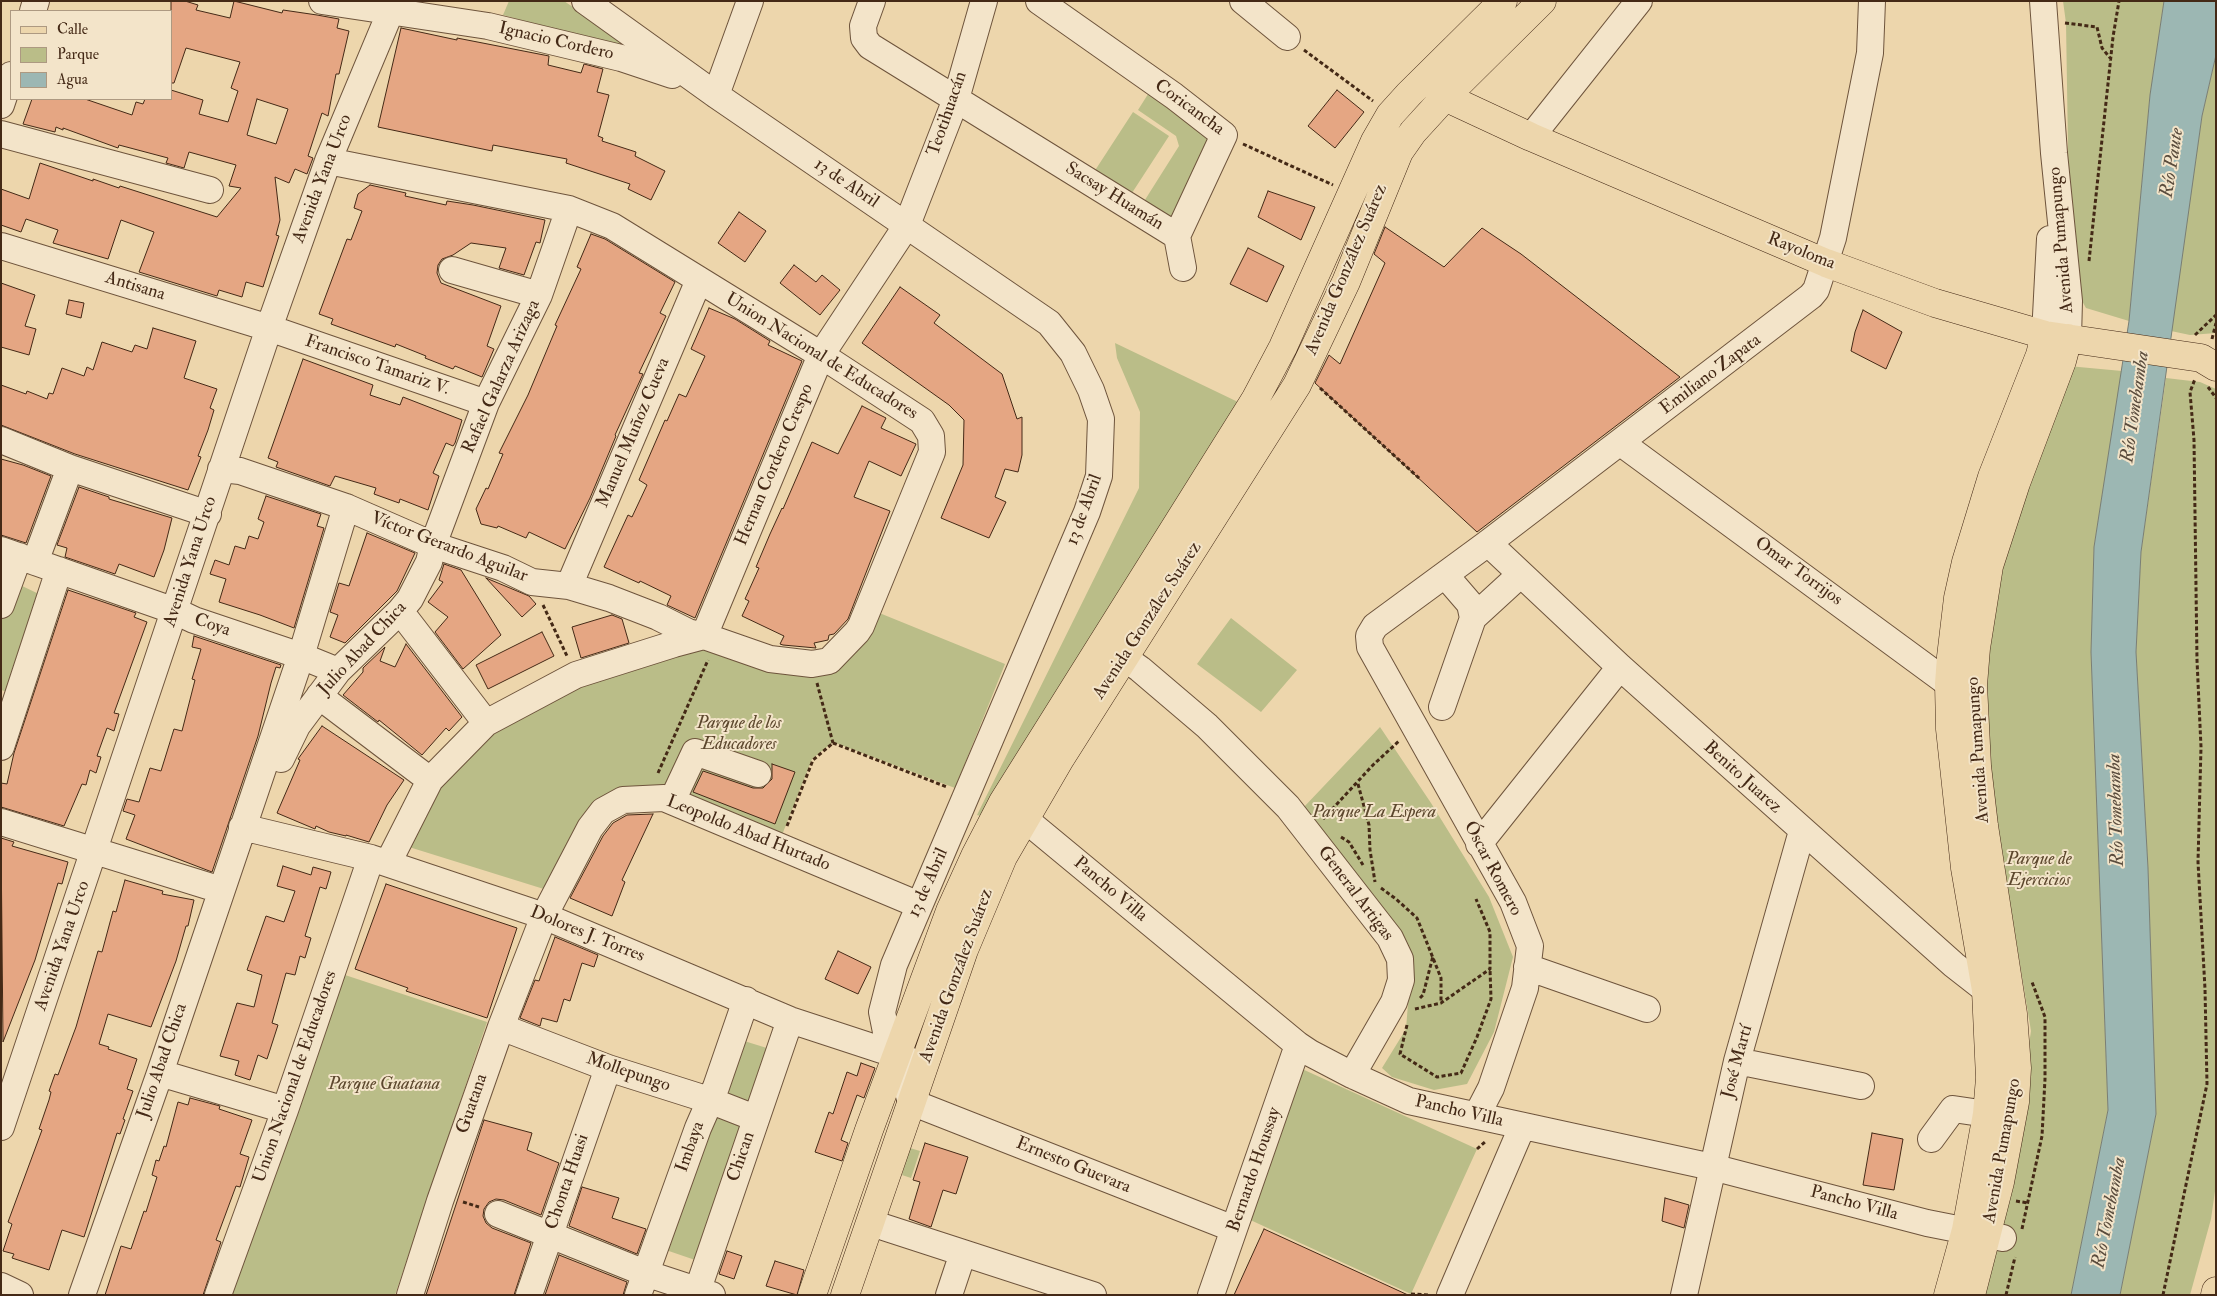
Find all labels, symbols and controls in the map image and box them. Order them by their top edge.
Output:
legend [10,10,172,100]
street label: Ignacio Cordero [496,18,616,66]
text: Calle [57,20,88,39]
text: Parque [57,45,99,64]
street label: Teotihuacán [923,69,973,159]
text: Agua [57,70,88,89]
street label: Coricancha [1150,75,1228,141]
street label: Avenida Yana Urco [289,112,357,246]
water label: Río Paute [2156,127,2190,199]
street label: 13 de Abril [809,154,883,214]
street label: Sacsay Huamán [1061,158,1167,236]
street label: Avenida Pumapungo [2045,166,2079,314]
street label: Avenida González Suárez [1301,181,1393,359]
street label: Rayoloma [1764,229,1838,275]
street label: Antisana [102,268,168,306]
street label: Union Nacional de Educadores [721,289,921,425]
street label: Rafael Galarza Arizaga [458,297,546,457]
street label: Emiliano Zapata [1656,330,1766,420]
street label: Francisco Tamariz V. [302,331,452,401]
water label: Río Tomebamba [2117,350,2155,464]
street label: Manuel Muñoz Cueva [593,355,675,511]
street label: Hernan Cordero Crespo [731,381,819,549]
street label: 13 de Abril [1062,472,1108,548]
street label: Avenida Yana Urco [160,494,222,630]
street label: Víctor Gerardo Aguilar [368,508,530,588]
street label: Omar Torrijos [1750,533,1846,611]
street label: Avenida González Suárez [1089,538,1207,704]
street label: Julio Abad Chica [314,598,412,700]
street label: Coya [191,610,233,642]
street label: Avenida Pumapungo [1963,676,1995,824]
park label: Parque de los Educadores [697,713,781,756]
street label: Benito Juarez [1698,737,1786,819]
water label: Río Tomebamba [2104,753,2130,867]
street label: Leopoldo Abad Hurtado [663,791,833,877]
park label: Parque La Espera [1312,802,1436,824]
street label: Óscar Romero [1458,818,1526,920]
street label: General Artigas [1312,842,1398,946]
street label: 13 de Abril [904,845,954,921]
park label: Parque de Ejercicios [2006,849,2072,892]
street label: Pancho Villa [1069,853,1151,927]
street label: Avenida Yana Urco [31,878,95,1014]
street label: Avenida González Suárez [915,886,999,1066]
street label: Dolores J. Torres [527,902,647,968]
street label: Union Nacional de Educadores [249,968,343,1186]
street label: Julio Abad Chica [133,1001,193,1121]
street label: José Martí [1718,1023,1758,1101]
street label: Mollepungo [583,1049,673,1097]
street label: Guatana [453,1071,493,1137]
park label: Parque Guatana [328,1074,440,1096]
street label: Avenida Pumapungo [1980,1077,2026,1225]
street label: Pancho Villa [1413,1091,1505,1133]
street label: Bernardo Houssay [1224,1105,1286,1235]
street label: Imbaya [672,1119,710,1175]
street label: Chican [723,1129,761,1185]
street label: Chonta Huasi [542,1131,594,1233]
street label: Ernesto Guevara [1012,1133,1134,1199]
water label: Río Tomebamba [2088,1156,2132,1270]
street label: Pancho Villa [1808,1182,1900,1226]

